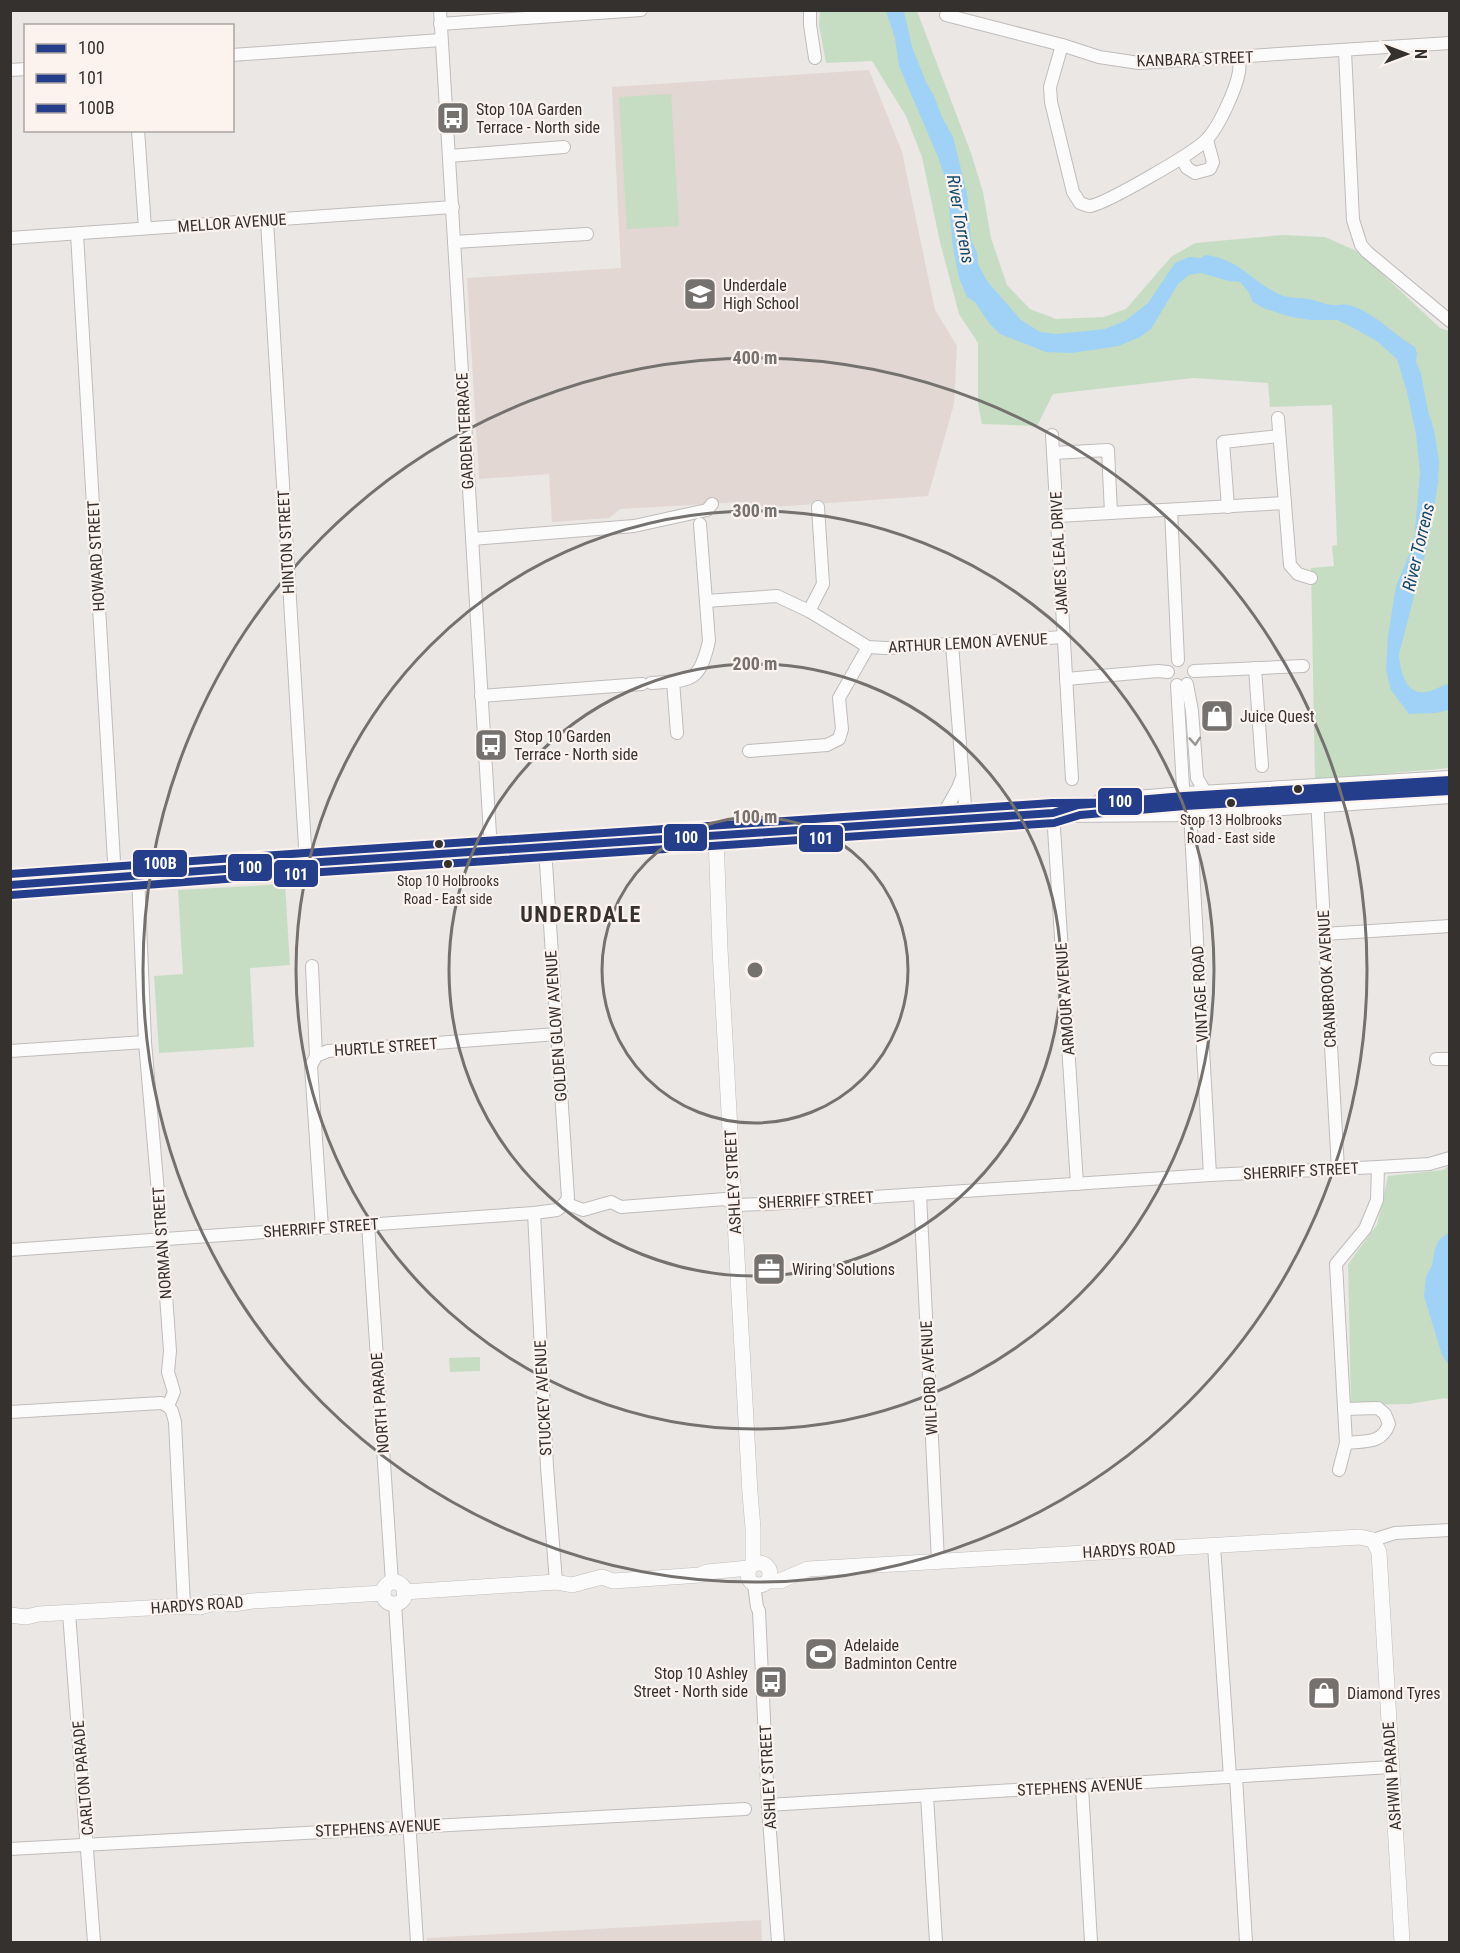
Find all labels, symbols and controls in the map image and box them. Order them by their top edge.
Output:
legend [24,24,234,132]
north arrow [1376,24,1436,84]
text: 100 [78,37,105,58]
street label: KANBARA STREET [1136,47,1254,71]
text: N [1411,49,1430,59]
text: 101 [78,67,105,88]
text: 100B [78,97,114,118]
bus stop icon: Stop 10A Garden Terrace - North side [435,100,471,136]
place label: Stop 10A Garden Terrace - North side [476,100,600,137]
water label: River Torrens [943,173,979,265]
street label: MELLOR AVENUE [177,210,287,236]
school or university icon: Underdale High School [682,276,718,312]
place label: Underdale High School [723,276,799,313]
text: 400 m [733,347,777,368]
street label: GARDEN TERRACE [452,372,478,490]
street label: HINTON STREET [274,489,298,595]
street label: JAMES LEAL DRIVE [1046,491,1072,615]
street label: HOWARD STREET [84,500,108,612]
text: 300 m [733,500,777,521]
water label: River Torrens [1398,501,1438,593]
street label: ARTHUR LEMON AVENUE [888,629,1048,657]
text: 200 m [733,653,777,674]
shop icon: Juice Quest [1199,698,1235,734]
place label: Juice Quest [1240,707,1315,726]
bus stop icon: Stop 10 Garden Terrace - North side [473,727,509,763]
place label: Stop 10 Garden Terrace - North side [514,727,638,764]
one-way arrow [1188,736,1201,745]
unlabelled marker [1292,783,1304,795]
line badge: 100 [1097,787,1143,816]
text: 100 [1108,792,1132,811]
marker: Stop 13 Holbrooks Road - East side [1225,797,1237,809]
text: 100 m [733,806,777,827]
place label: Stop 13 Holbrooks Road - East side [1180,812,1282,846]
line badge: 100 [663,823,708,852]
line badge: 101 [798,824,844,853]
text: 100 [674,828,698,847]
text: 101 [809,829,833,848]
unlabelled marker [433,838,445,850]
line badge: 100B [132,849,188,878]
line badge: 100 [227,853,273,882]
text: 100B [143,854,177,873]
text: 100 [238,858,262,877]
marker: Stop 10 Holbrooks Road - East side [442,858,454,870]
line badge: 101 [273,859,319,888]
text: 101 [284,865,308,884]
place label: Stop 10 Holbrooks Road - East side [397,873,499,907]
district label: UNDERDALE [520,902,642,927]
street label: CRANBROOK AVENUE [1314,910,1340,1048]
street label: ARMOUR AVENUE [1052,942,1078,1056]
street label: VINTAGE ROAD [1188,945,1212,1043]
street label: GOLDEN GLOW AVENUE [541,950,571,1102]
centre of rings [745,960,765,980]
street label: HURTLE STREET [334,1034,438,1060]
street label: ASHLEY STREET [721,1129,745,1235]
street label: SHERRIFF STREET [1243,1158,1359,1184]
street label: NORMAN STREET [149,1186,175,1300]
street label: SHERRIFF STREET [758,1187,874,1213]
street label: SHERRIFF STREET [263,1214,379,1242]
office icon: Wiring Solutions [751,1251,787,1287]
place label: Wiring Solutions [792,1260,895,1279]
street label: WILFORD AVENUE [917,1320,941,1436]
street label: STUCKEY AVENUE [530,1340,556,1456]
street label: NORTH PARADE [367,1352,393,1454]
street label: HARDYS ROAD [1082,1538,1176,1562]
street label: HARDYS ROAD [150,1592,244,1618]
sports icon: Adelaide Badminton Centre [803,1636,839,1672]
place label: Adelaide Badminton Centre [844,1636,957,1673]
place label: Stop 10 Ashley Street - North side [633,1664,748,1701]
bus stop icon: Stop 10 Ashley Street - North side [753,1664,789,1700]
shop icon: Diamond Tyres [1306,1675,1342,1711]
place label: Diamond Tyres [1347,1684,1441,1703]
street label: CARLTON PARADE [69,1720,97,1836]
street label: ASHWIN PARADE [1379,1721,1405,1831]
street label: ASHLEY STREET [756,1724,780,1830]
street label: STEPHENS AVENUE [1017,1774,1143,1800]
street label: STEPHENS AVENUE [315,1815,441,1841]

